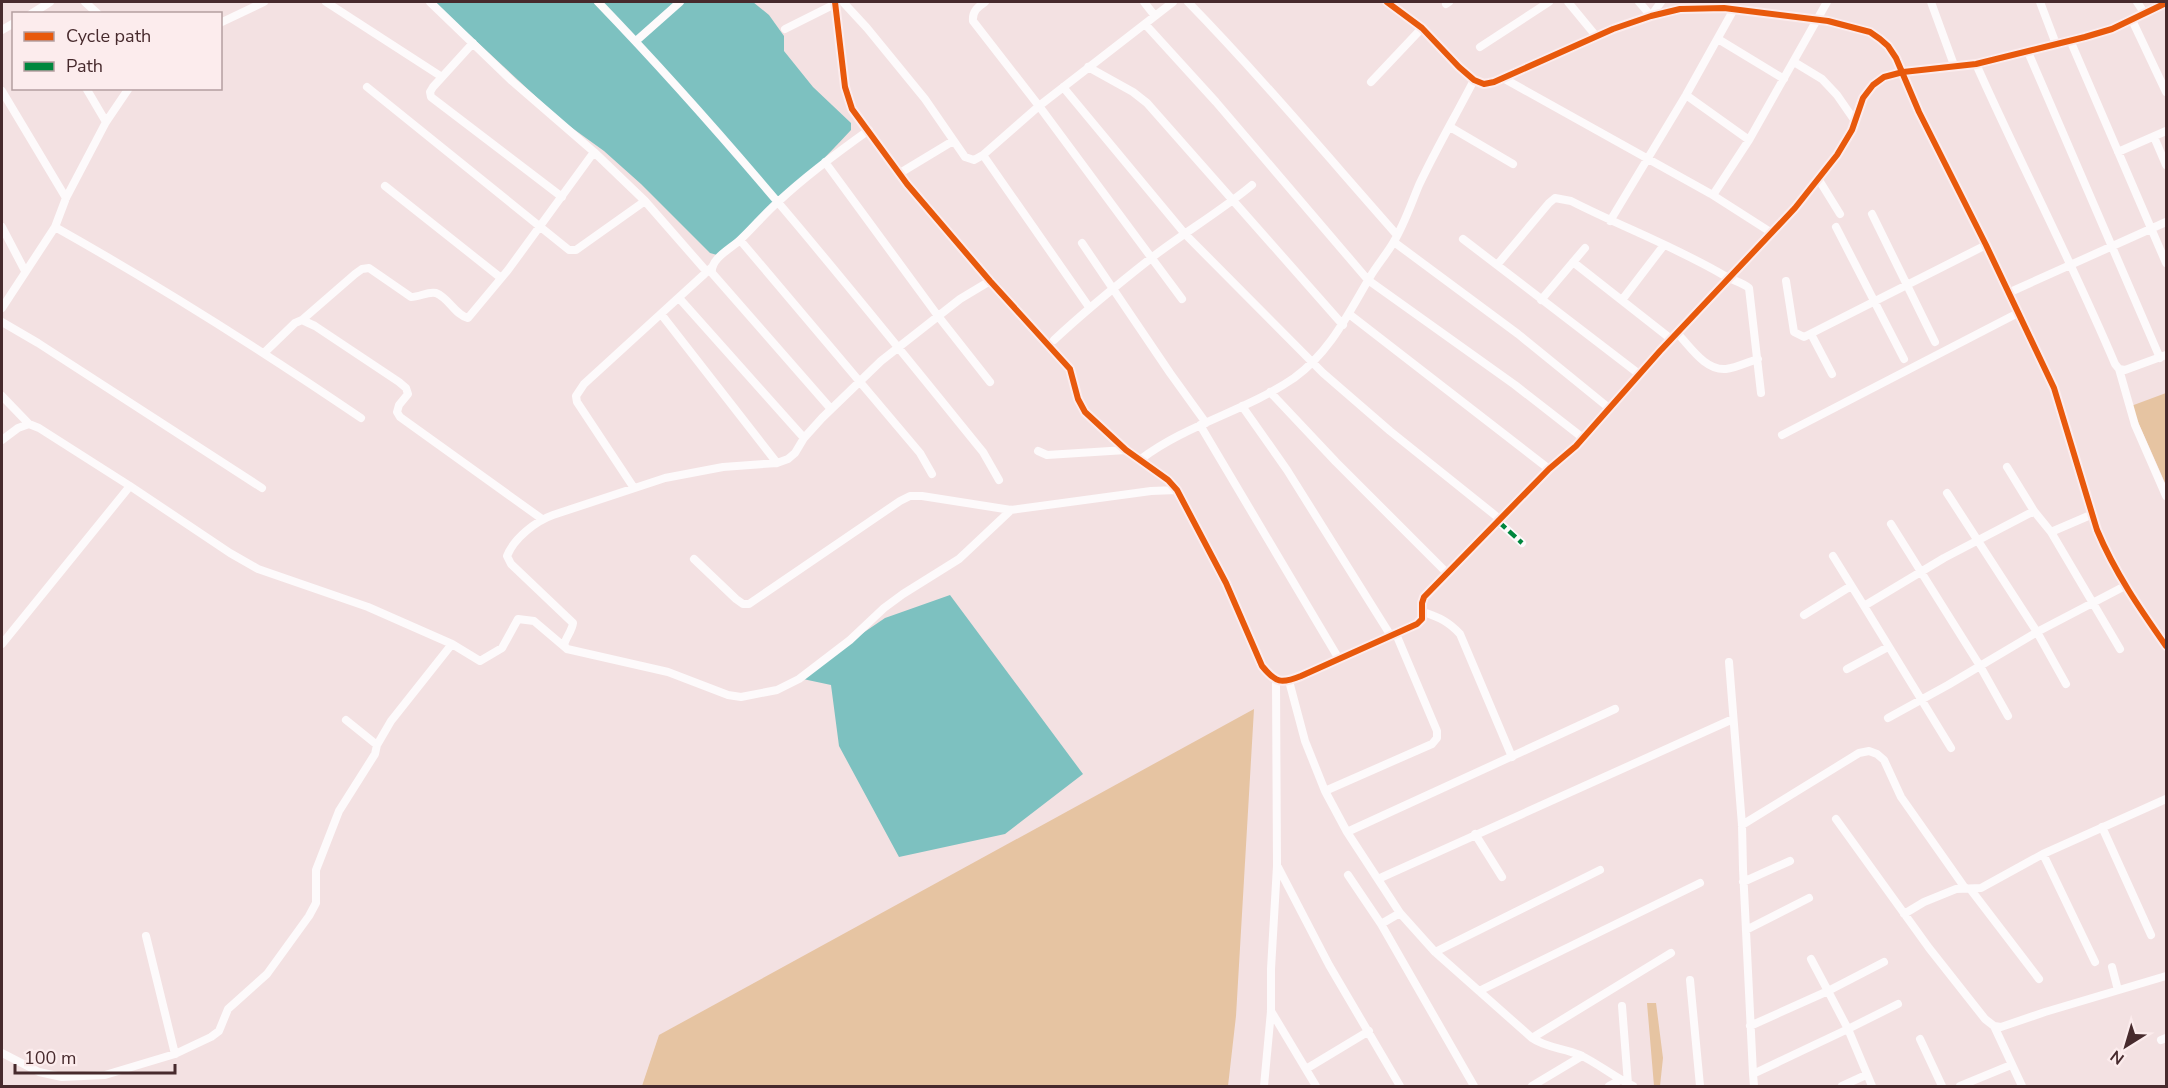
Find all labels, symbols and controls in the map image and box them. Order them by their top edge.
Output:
legend [12,12,222,90]
text: Cycle path [66,24,151,48]
text: Path [66,54,103,78]
north arrow [2096,1016,2156,1076]
scale bar [15,1037,176,1075]
text: N [2106,1045,2129,1070]
text: 100 m [24,1046,76,1070]

